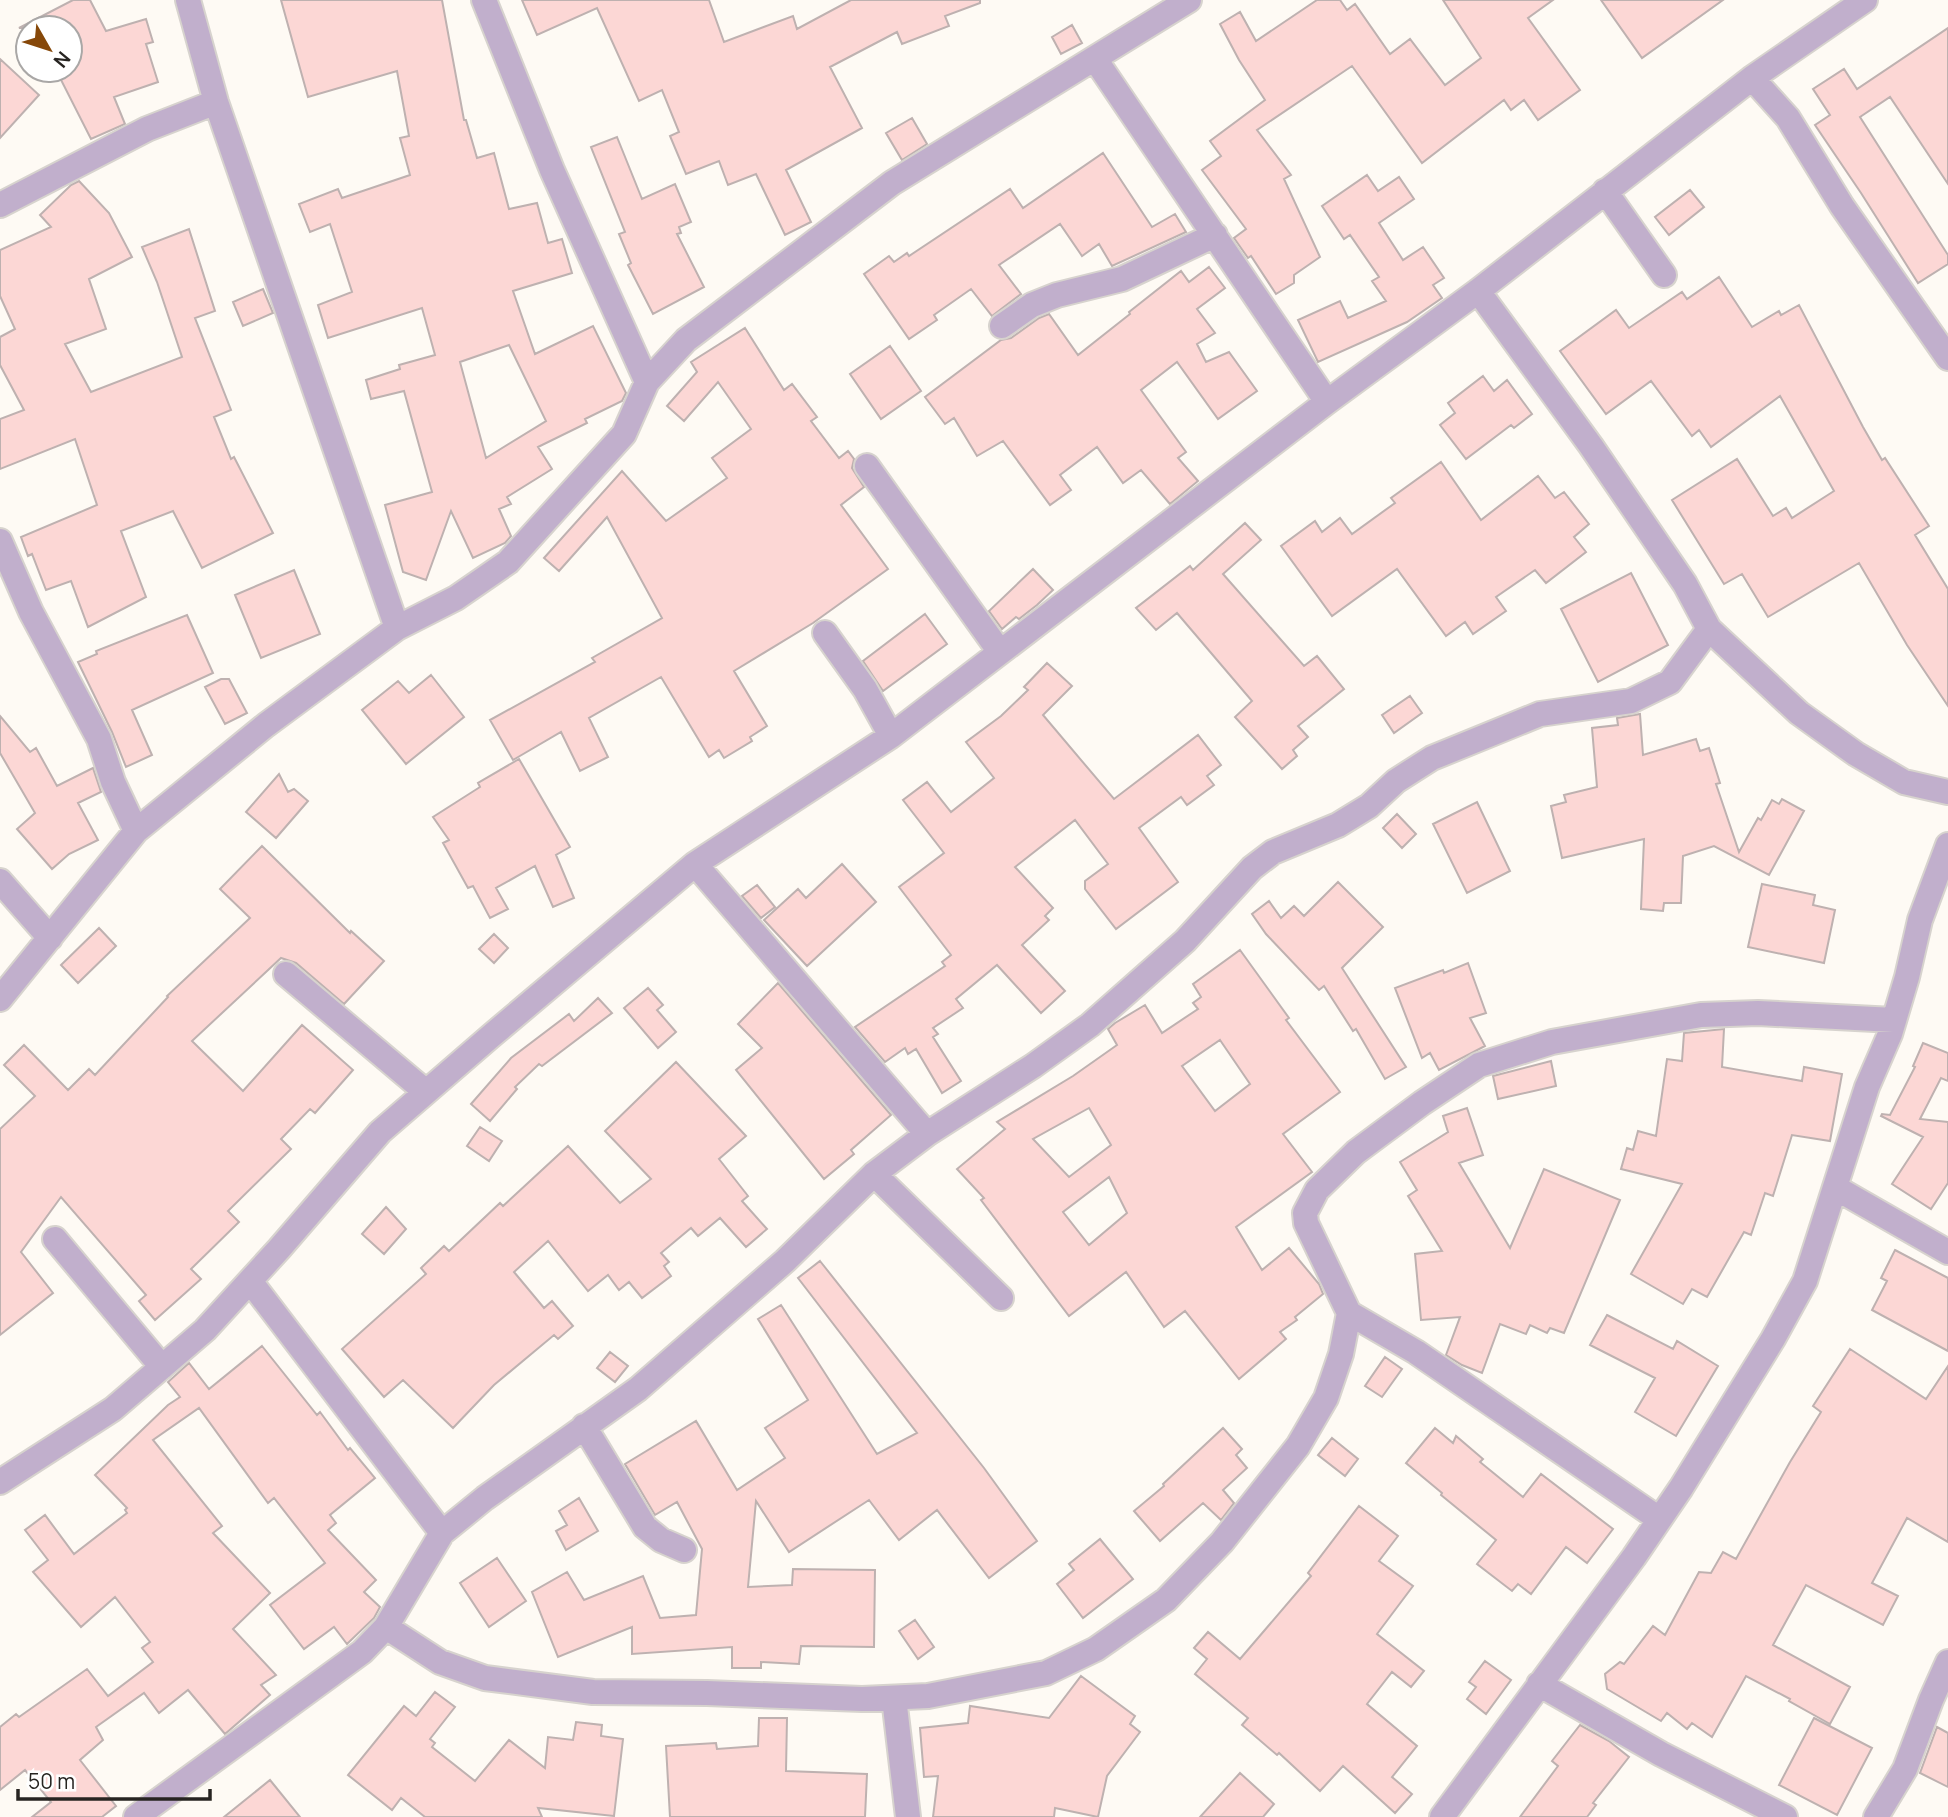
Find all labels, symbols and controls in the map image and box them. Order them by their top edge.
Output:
north arrow [14,14,84,84]
text: N [48,46,77,73]
scale bar [18,1758,210,1802]
text: 50 m [28,1767,75,1795]

